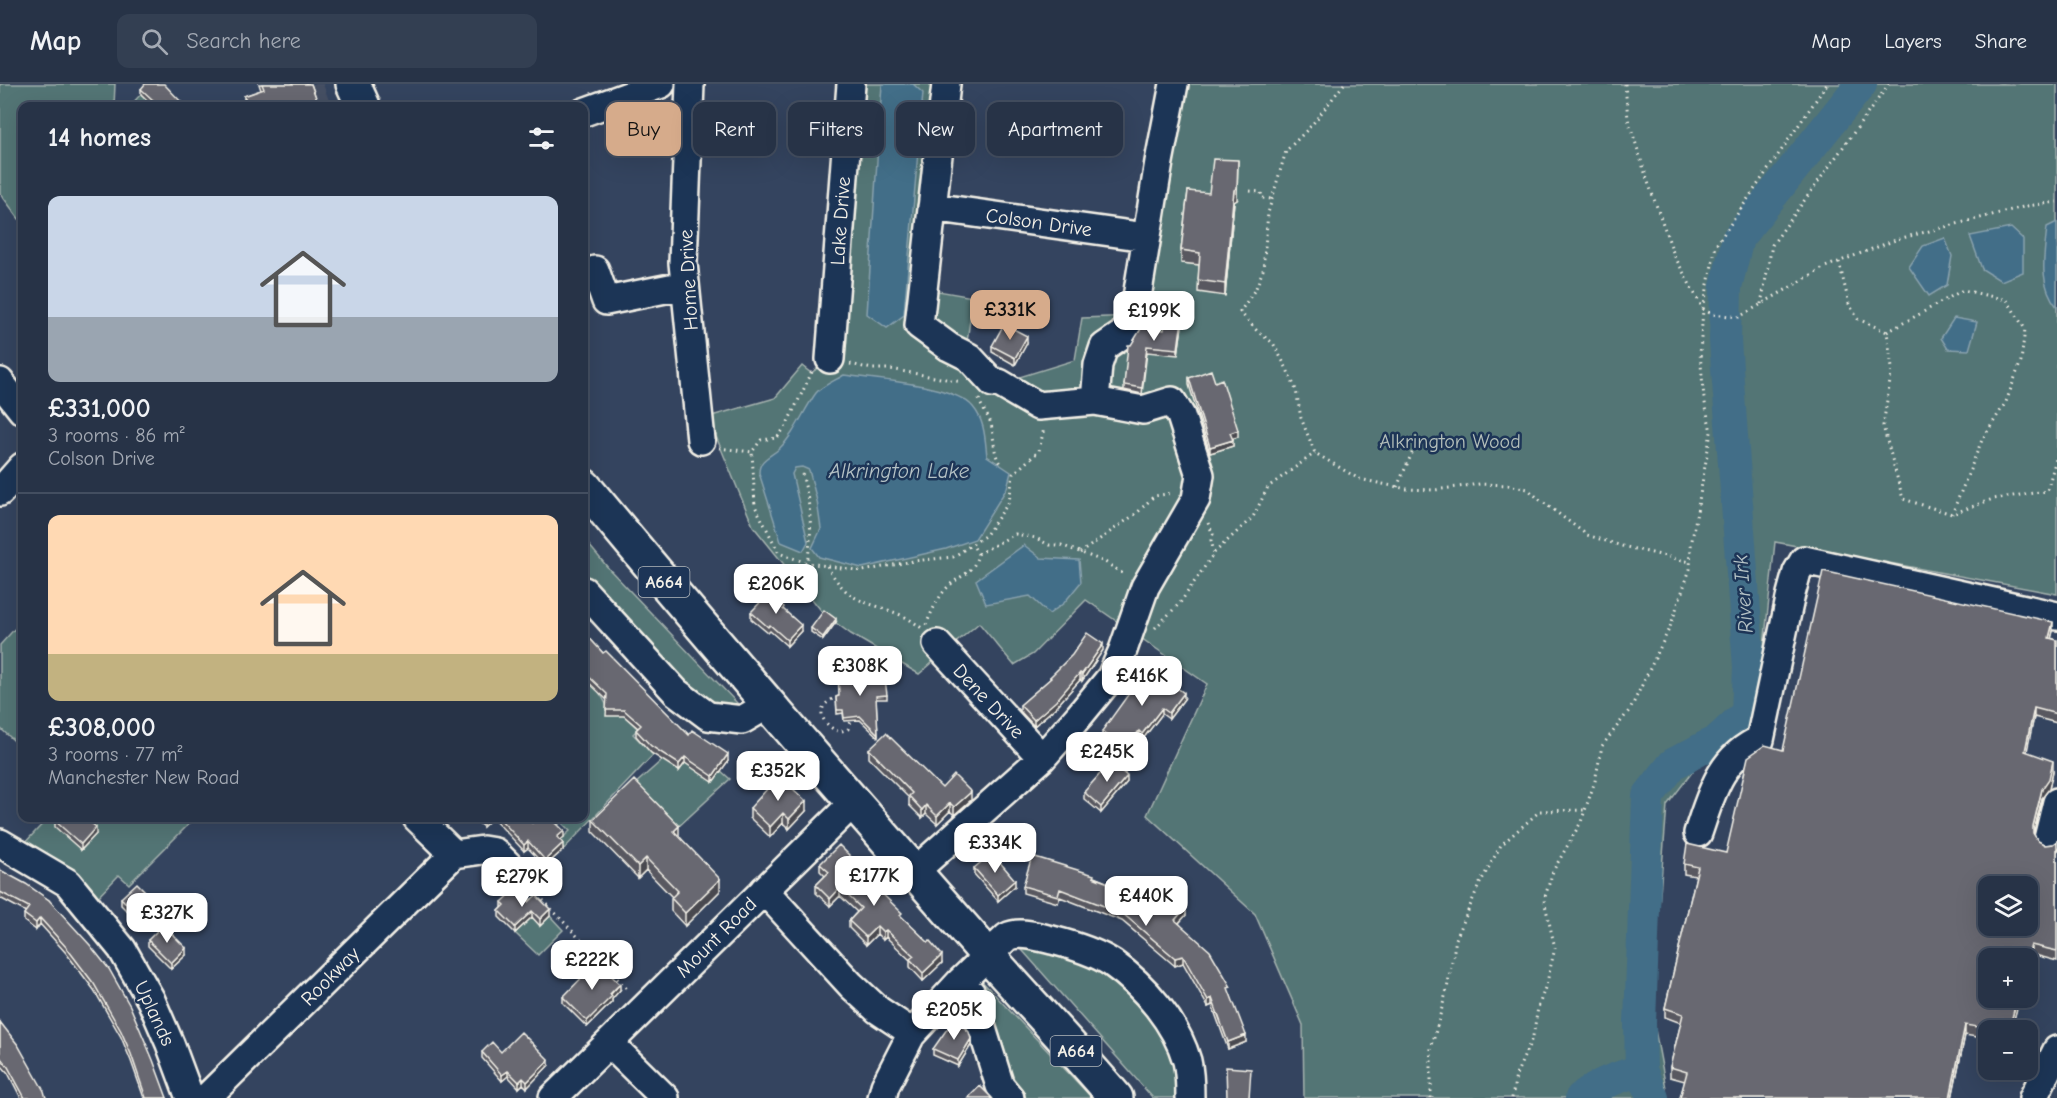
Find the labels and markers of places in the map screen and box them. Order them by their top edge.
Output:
pin: £331K [968,290,1052,341]
pin: £199K [1112,291,1196,342]
pin: £206K [734,564,818,615]
pin: £308K [818,646,902,697]
pin: £416K [1100,656,1184,707]
pin: £245K [1065,732,1149,783]
pin: £352K [736,751,820,802]
pin: £334K [953,823,1037,874]
pin: £177K [832,856,916,907]
pin: £279K [480,857,564,908]
pin: £440K [1104,876,1188,927]
pin: £327K [125,893,209,944]
pin: £222K [550,940,634,991]
pin: £205K [912,990,996,1041]

